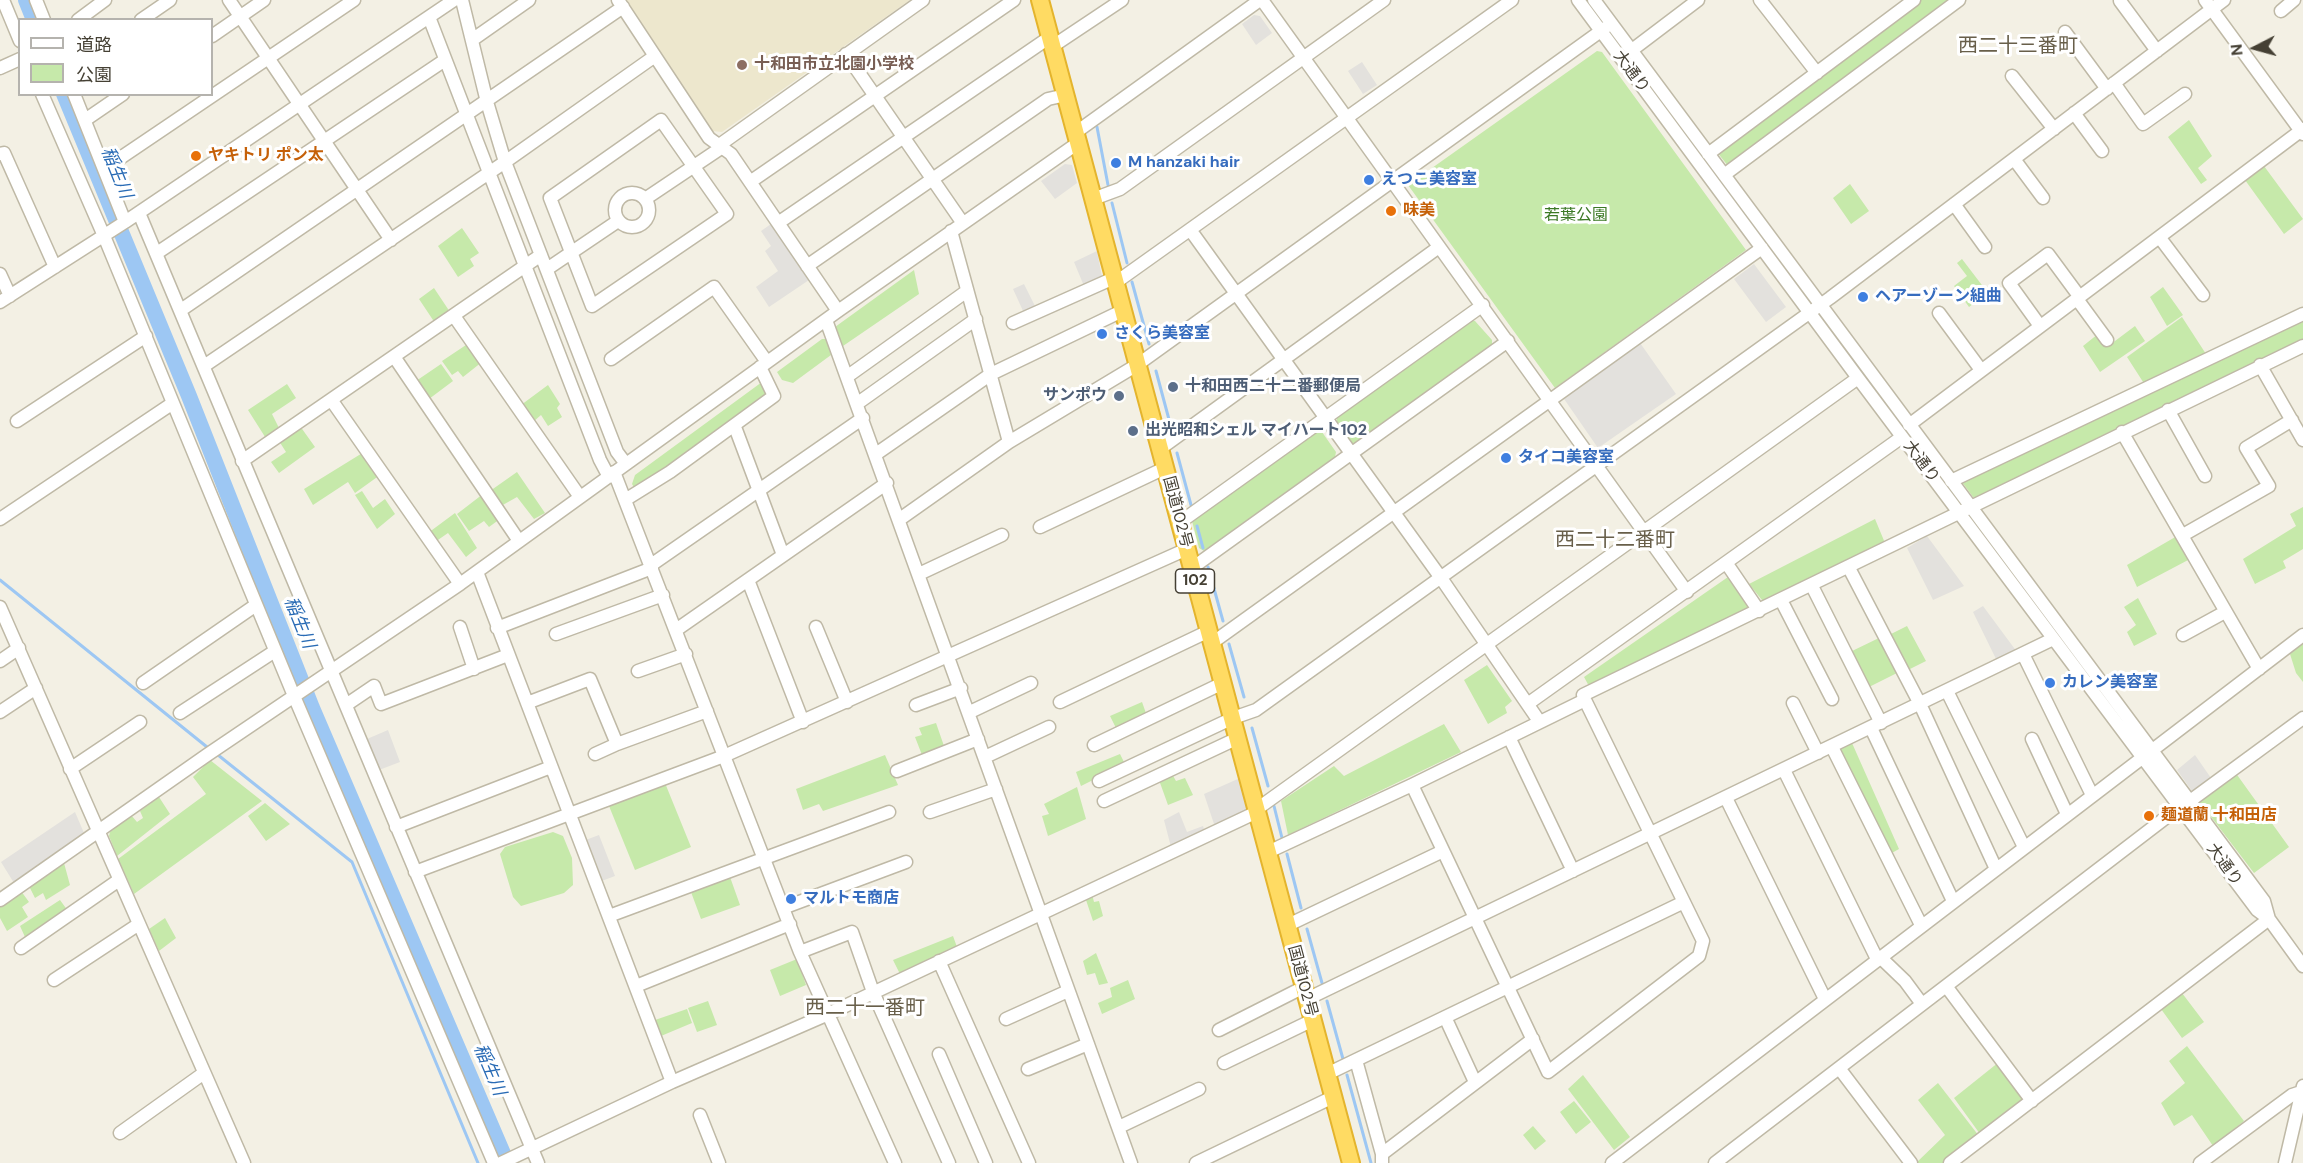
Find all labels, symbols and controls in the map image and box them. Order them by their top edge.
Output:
legend [18,18,213,96]
north arrow [2225,18,2285,78]
text: 道路 [76,33,112,57]
district label: 西二十三番町 [1958,35,2078,59]
text: N [2226,43,2248,57]
street label: 大通り [1609,47,1653,97]
place label: 十和田市立北園小学校 [754,55,914,75]
marker: 十和田市立北園小学校 [735,58,749,72]
text: 公園 [76,63,112,87]
water label: 稲生川 [96,144,136,202]
place label: ヤキトリ ポン太 [208,146,324,166]
marker: ヤキトリ ポン太 [189,149,203,163]
place label: M hanzaki hair [1128,153,1240,173]
marker: M hanzaki hair [1109,156,1123,170]
place label: えつこ美容室 [1381,170,1477,190]
marker: えつこ美容室 [1362,173,1376,187]
place label: 味美 [1403,201,1435,221]
marker: 味美 [1384,204,1398,218]
park label: 若葉公園 [1544,206,1608,226]
place label: ヘアーゾーン組曲 [1875,287,2002,307]
marker: ヘアーゾーン組曲 [1856,290,1870,304]
place label: さくら美容室 [1114,324,1210,344]
marker: さくら美容室 [1095,327,1109,341]
place label: 十和田西二十二番郵便局 [1185,377,1361,397]
marker: 十和田西二十二番郵便局 [1166,380,1180,394]
place label: サンポウ [1043,386,1107,406]
marker: サンポウ [1112,389,1126,403]
place label: 出光昭和シェル マイハート102 [1145,421,1367,441]
marker: 出光昭和シェル マイハート102 [1126,424,1140,438]
street label: 大通り [1899,437,1943,487]
place label: タイコ美容室 [1518,448,1614,468]
marker: タイコ美容室 [1499,451,1513,465]
street label: 国道102号 [1158,474,1196,550]
district label: 西二十二番町 [1555,529,1675,553]
road number: 102 [1176,569,1214,593]
water label: 稲生川 [279,594,319,652]
place label: カレン美容室 [2062,673,2158,693]
marker: カレン美容室 [2043,676,2057,690]
place label: 麺道蘭 十和田店 [2161,806,2277,826]
marker: 麺道蘭 十和田店 [2142,809,2156,823]
street label: 大通り [2202,840,2246,890]
place label: マルトモ商店 [803,889,899,909]
marker: マルトモ商店 [784,892,798,906]
street label: 国道102号 [1283,943,1321,1019]
district label: 西二十一番町 [805,997,925,1021]
water label: 稲生川 [469,1041,509,1099]

